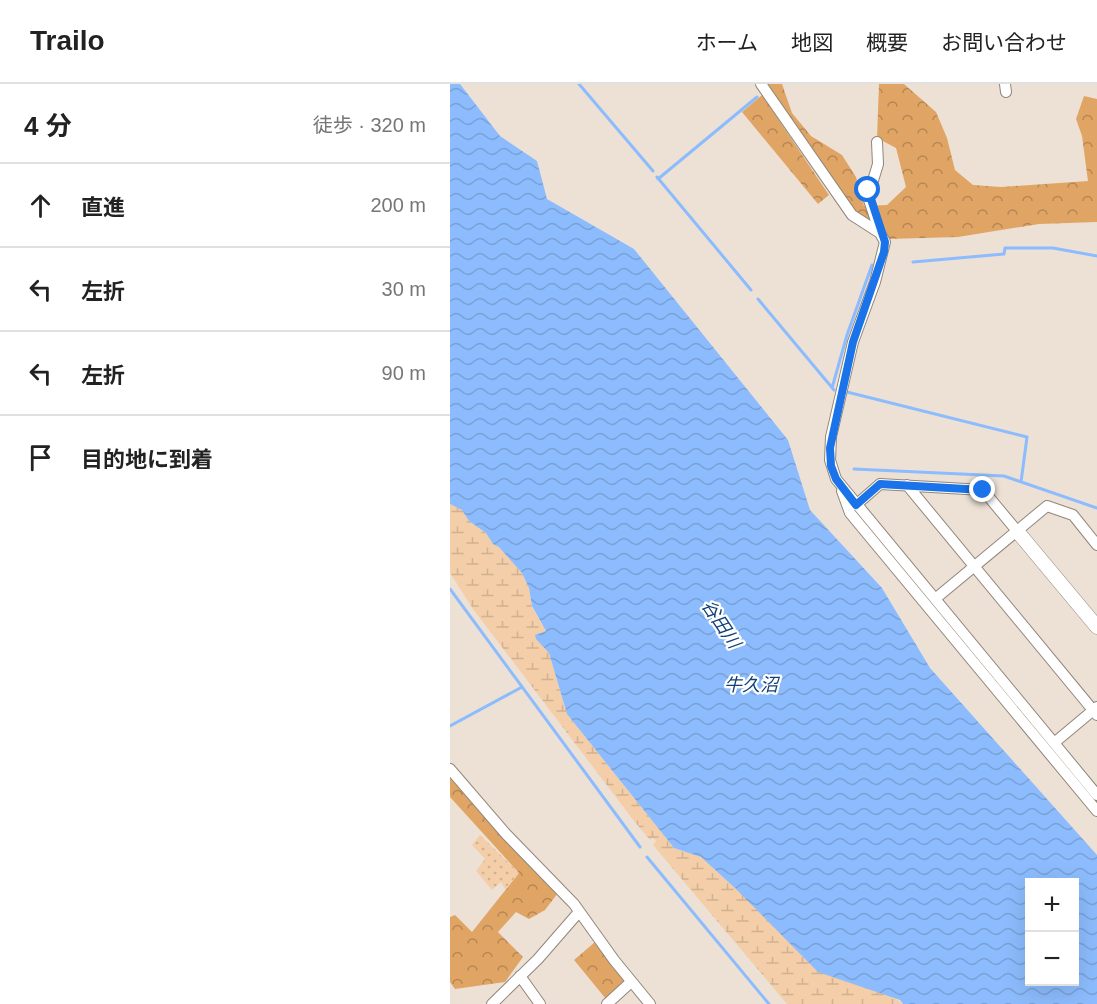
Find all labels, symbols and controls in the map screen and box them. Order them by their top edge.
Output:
text: Trailo [30,25,105,56]
text: ホーム [696,31,758,54]
text: 地図 [791,31,833,54]
text: 概要 [866,31,908,54]
text: お問い合わせ [941,31,1067,54]
text: 4 分 [24,111,72,141]
text: 徒歩 · 320 m [313,114,426,136]
route start [854,176,880,202]
icon: ahead [24,189,57,222]
text: 200 m [370,194,426,216]
text: 直進 [81,195,125,220]
icon: left [24,273,57,306]
text: 30 m [382,278,426,300]
text: 左折 [81,279,125,304]
icon: left [24,357,57,390]
text: 90 m [382,362,426,384]
text: 左折 [81,363,125,388]
icon: arrive [24,441,57,474]
text: 目的地に到着 [81,447,213,472]
route end [969,476,995,502]
water label: 谷田川 [698,596,746,654]
water label: 牛久沼 [724,675,781,695]
map controls [1025,878,1079,986]
button: + [1025,878,1079,932]
button: − [1025,932,1079,986]

